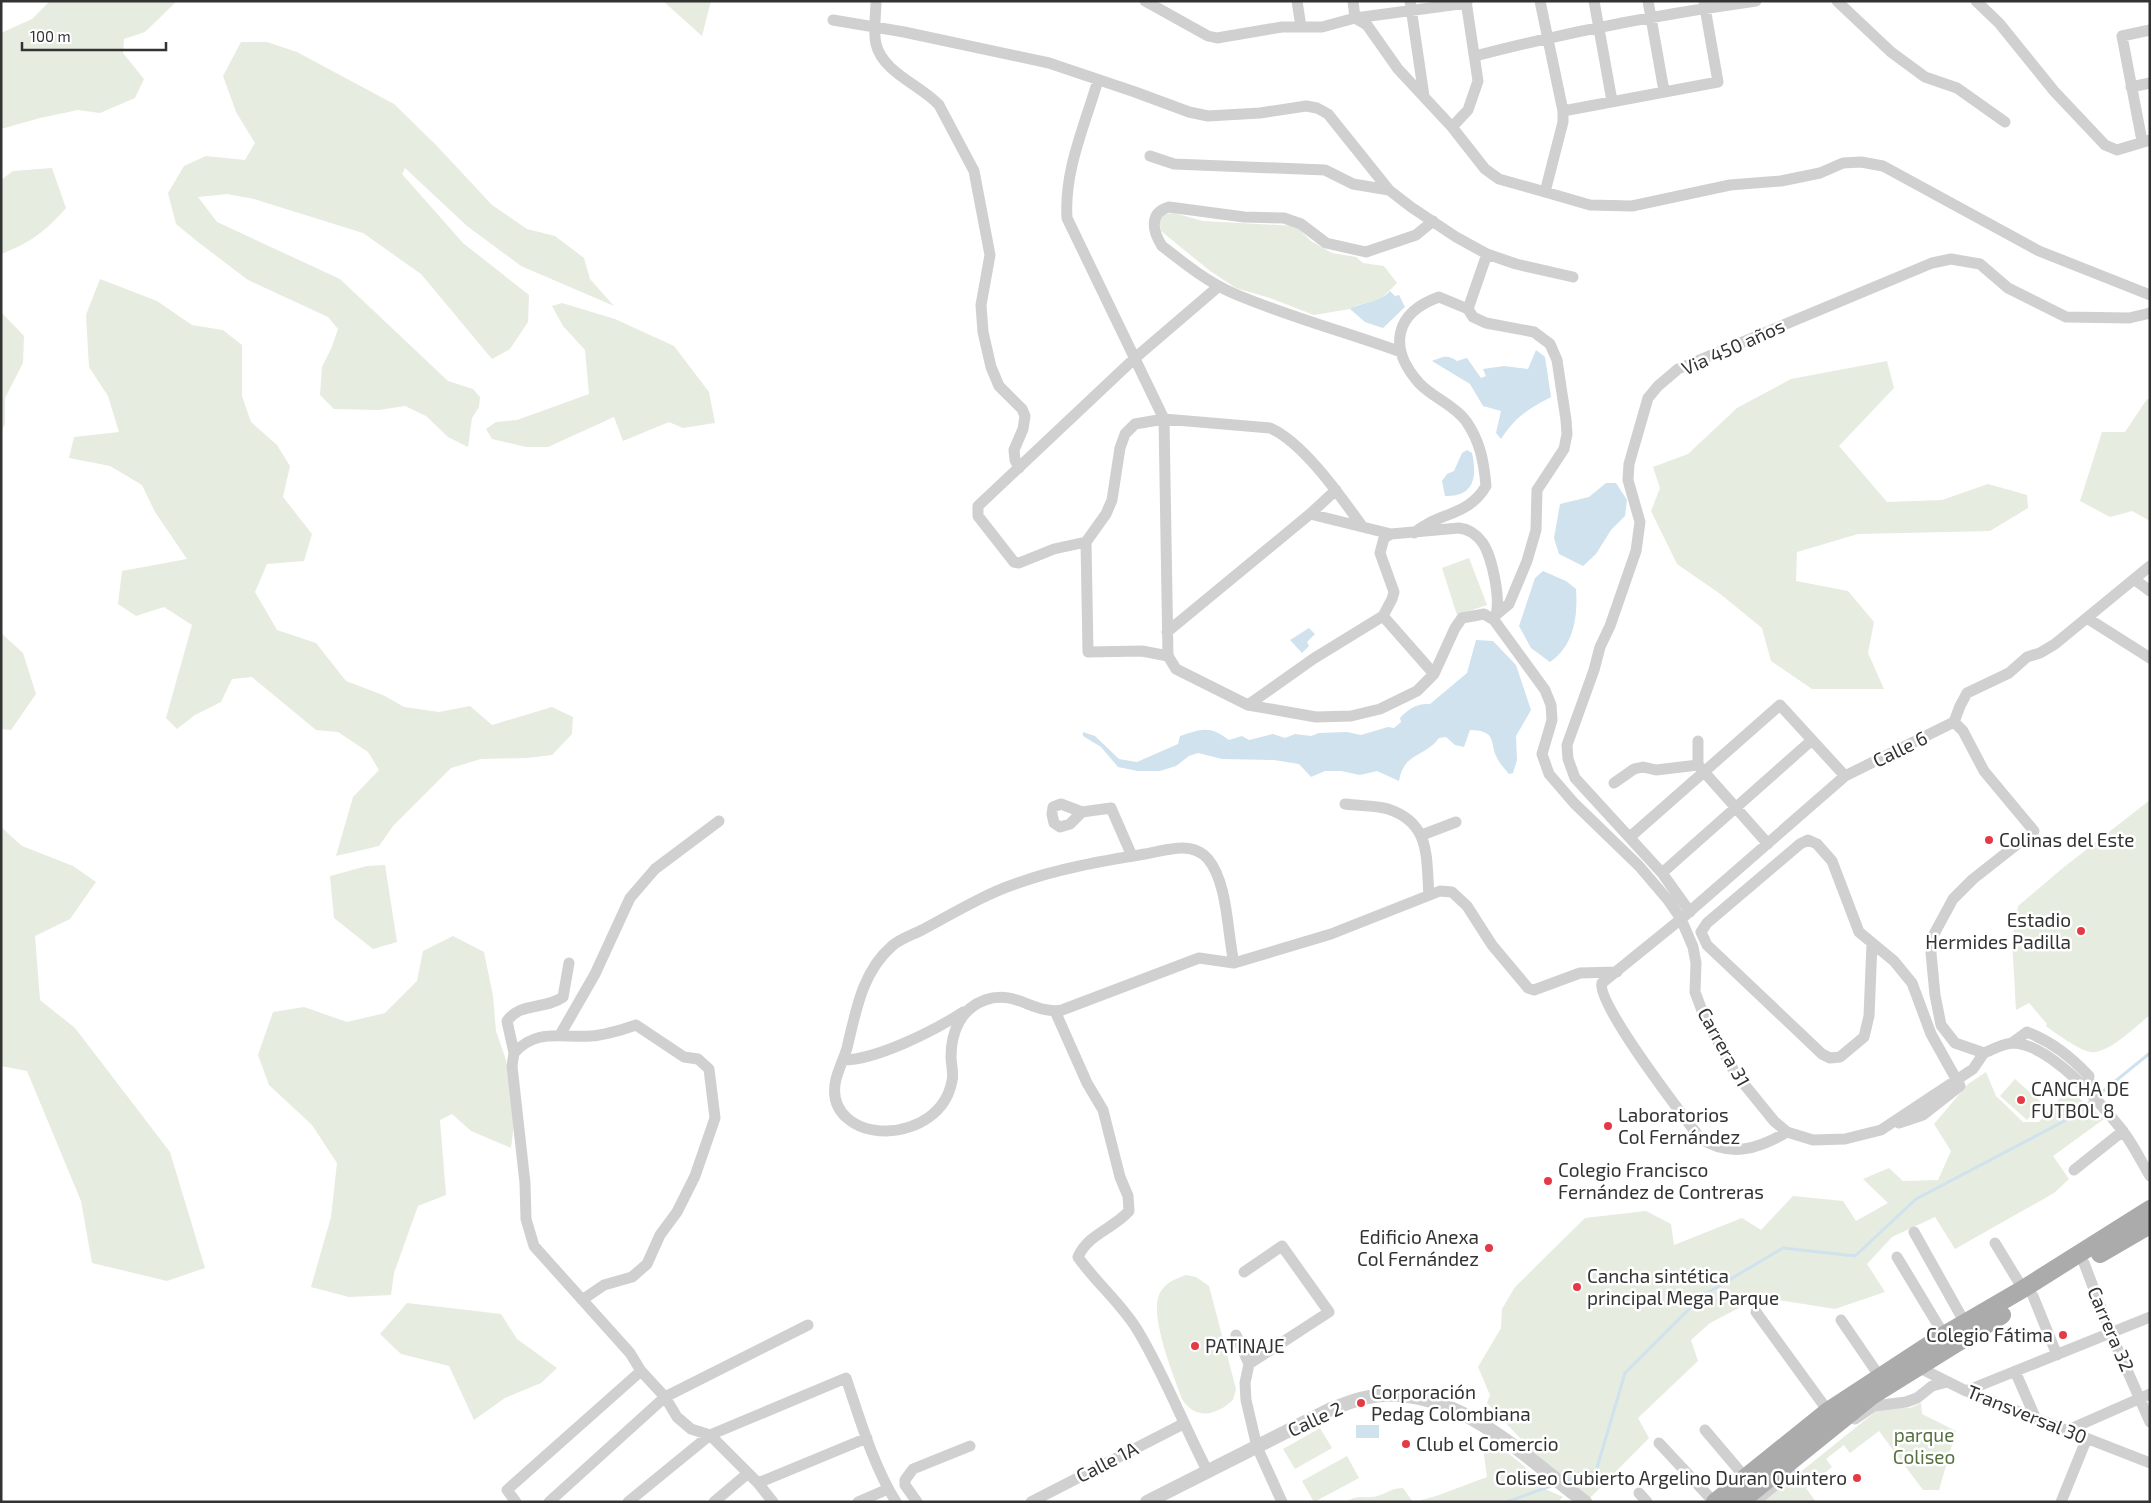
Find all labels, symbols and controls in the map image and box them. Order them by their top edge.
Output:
scale bar [22,20,166,52]
text: 100 m [30,27,71,45]
street label: Via 450 años [1678,314,1788,380]
street label: Calle 6 [1869,726,1931,772]
place label: Colinas del Este [1999,828,2135,851]
marker: Colinas del Este [1983,834,1995,846]
place label: Estadio Hermides Padilla [1925,908,2071,953]
marker: Estadio Hermides Padilla [2075,925,2087,937]
street label: Carrera 31 [1693,1003,1756,1090]
place label: CANCHA DE FUTBOL 8 [2031,1077,2129,1122]
marker: CANCHA DE FUTBOL 8 [2015,1094,2027,1106]
place label: Laboratorios Col Fernández [1618,1103,1740,1148]
marker: Laboratorios Col Fernández [1602,1120,1614,1132]
place label: Colegio Francisco Fernández de Contreras [1558,1158,1764,1203]
marker: Colegio Francisco Fernández de Contreras [1542,1175,1554,1187]
place label: Edificio Anexa Col Fernández [1357,1225,1479,1270]
marker: Edificio Anexa Col Fernández [1483,1242,1495,1254]
place label: Cancha sintética principal Mega Parque [1587,1264,1779,1309]
marker: Cancha sintética principal Mega Parque [1571,1281,1583,1293]
street label: Carrera 32 [2083,1283,2140,1375]
place label: Colegio Fátima [1926,1323,2053,1346]
marker: Colegio Fátima [2057,1329,2069,1341]
place label: PATINAJE [1205,1334,1285,1357]
marker: PATINAJE [1189,1340,1201,1352]
street label: Transversal 30 [1964,1379,2090,1448]
place label: Corporación Pedag Colombiana [1371,1380,1531,1425]
street label: Calle 2 [1284,1396,1346,1441]
marker: Corporación Pedag Colombiana [1355,1397,1367,1409]
park label: parque Coliseo [1893,1423,1955,1468]
place label: Club el Comercio [1416,1432,1559,1455]
street label: Calle 1A [1072,1436,1142,1487]
marker: Club el Comercio [1400,1438,1412,1450]
place label: Coliseo Cubierto Argelino Duran Quintero [1495,1466,1847,1489]
marker: Coliseo Cubierto Argelino Duran Quintero [1851,1472,1863,1484]

